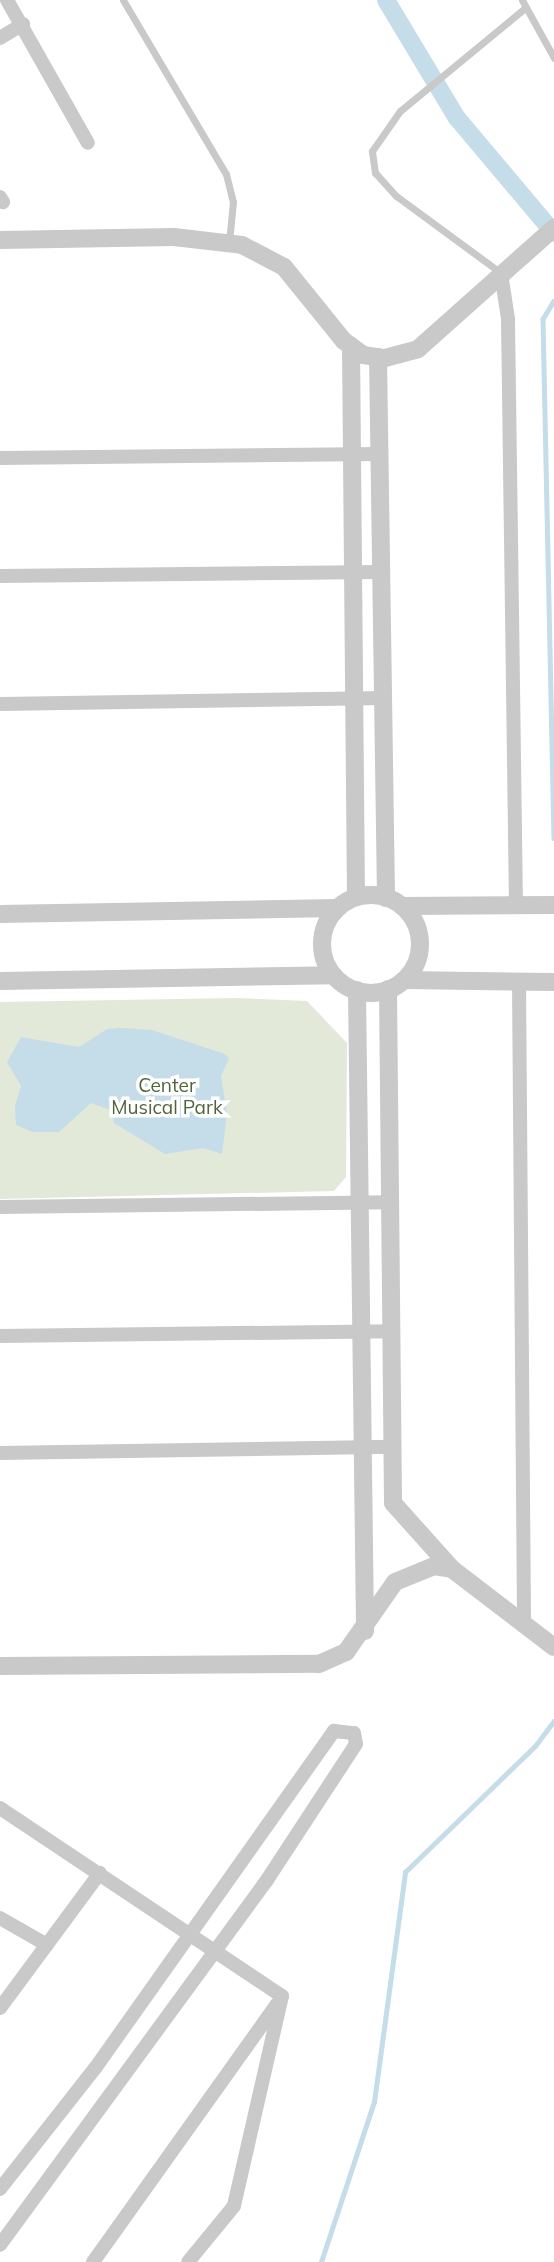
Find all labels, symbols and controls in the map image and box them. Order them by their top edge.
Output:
park label: Center Musical Park [111,1075,223,1119]

